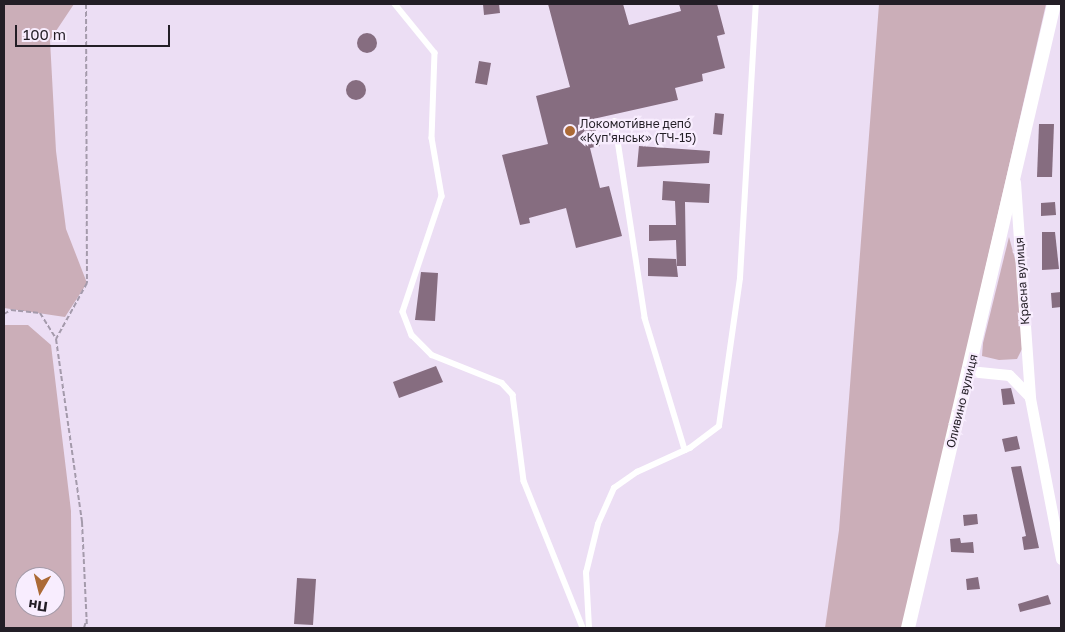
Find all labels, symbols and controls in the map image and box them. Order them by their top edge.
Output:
scale bar [18,15,172,47]
text: 100 m [23,25,66,43]
place label: Локомоти́вне депо́ «Куп'янськ» (ТЧ-15) [580,117,697,145]
marker: Локомоти́вне депо́ «Куп'янськ» (ТЧ-15) [564,125,576,137]
street label: Красна вулиця [1012,237,1032,325]
street label: Оливино вулиця [943,353,981,449]
north arrow [15,567,65,617]
text: Пн [27,597,49,616]

